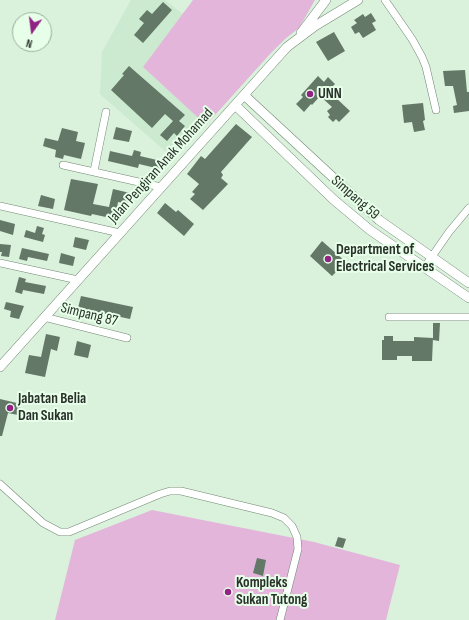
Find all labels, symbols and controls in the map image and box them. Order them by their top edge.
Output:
north arrow [12,12,52,52]
text: N [25,36,34,50]
place label: UNN [318,85,342,103]
marker: UNN [305,89,315,99]
street label: Jalan Pengiran Anak Mohamad [105,105,217,227]
street label: Simpang 59 [327,172,383,224]
place label: Department of Electrical Services [336,241,434,276]
marker: Department of Electrical Services [323,254,333,264]
street label: Simpang 87 [59,299,119,331]
place label: Jabatan Belia Dan Sukan [18,390,86,425]
marker: Jabatan Belia Dan Sukan [5,403,15,413]
place label: Kompleks Sukan Tutong [236,574,307,609]
marker: Kompleks Sukan Tutong [223,587,233,597]

